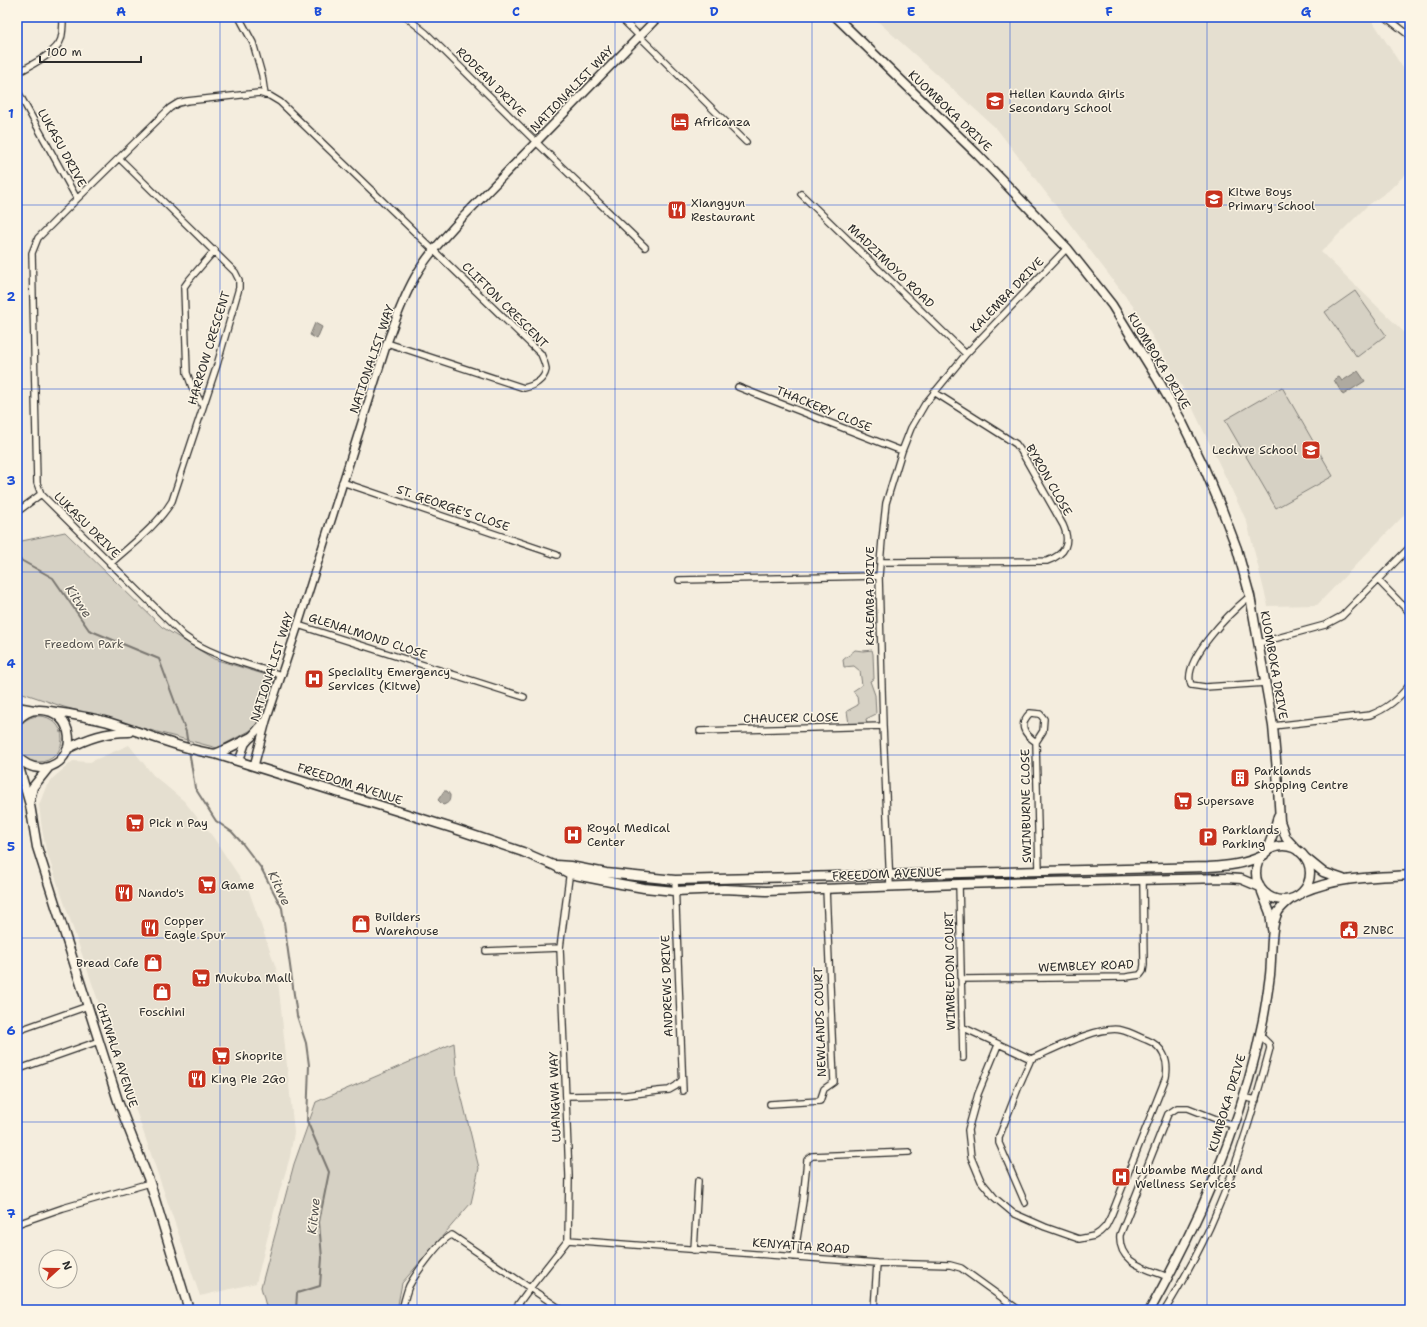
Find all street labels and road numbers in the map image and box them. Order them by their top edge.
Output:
street label: NATIONALIST WAY [527,42,618,136]
street label: RODEAN DRIVE [453,44,529,120]
street label: KUOMBOKA DRIVE [905,67,995,155]
street label: LUKASU DRIVE [34,106,90,190]
street label: MADZIMOYO ROAD [844,220,938,312]
street label: KALEMBA DRIVE [967,254,1047,336]
street label: CLIFTON CRESCENT [458,258,552,352]
street label: HARROW CRESCENT [184,289,234,407]
street label: NATIONALIST WAY [346,302,398,416]
street label: KUOMBOKA DRIVE [1124,310,1194,412]
street label: THACKERY CLOSE [774,382,874,436]
street label: BYRON CLOSE [1022,441,1076,519]
street label: ST. GEORGE'S CLOSE [394,481,512,535]
street label: LUKASU DRIVE [50,488,124,562]
street label: KALEMBA DRIVE [862,546,878,646]
street label: GLENALMOND CLOSE [307,609,429,663]
street label: KUOMBOKA DRIVE [1257,609,1291,721]
street label: NATIONALIST WAY [247,610,297,724]
street label: CHAUCER CLOSE [743,709,839,727]
street label: SWINBURNE CLOSE [1017,749,1035,863]
street label: FREEDOM AVENUE [295,759,405,809]
street label: FREEDOM AVENUE [832,864,942,884]
street label: WIMBLEDON COURT [941,911,959,1031]
street label: ANDREWS DRIVE [657,935,677,1037]
street label: WEMBLEY ROAD [1038,956,1134,976]
street label: NEWLANDS COURT [810,966,830,1077]
street label: CHIWALA AVENUE [92,1000,142,1110]
street label: LUANGWA WAY [545,1050,565,1143]
street label: KUMBOKA DRIVE [1204,1052,1250,1154]
street label: KENYATTA ROAD [752,1235,850,1257]

